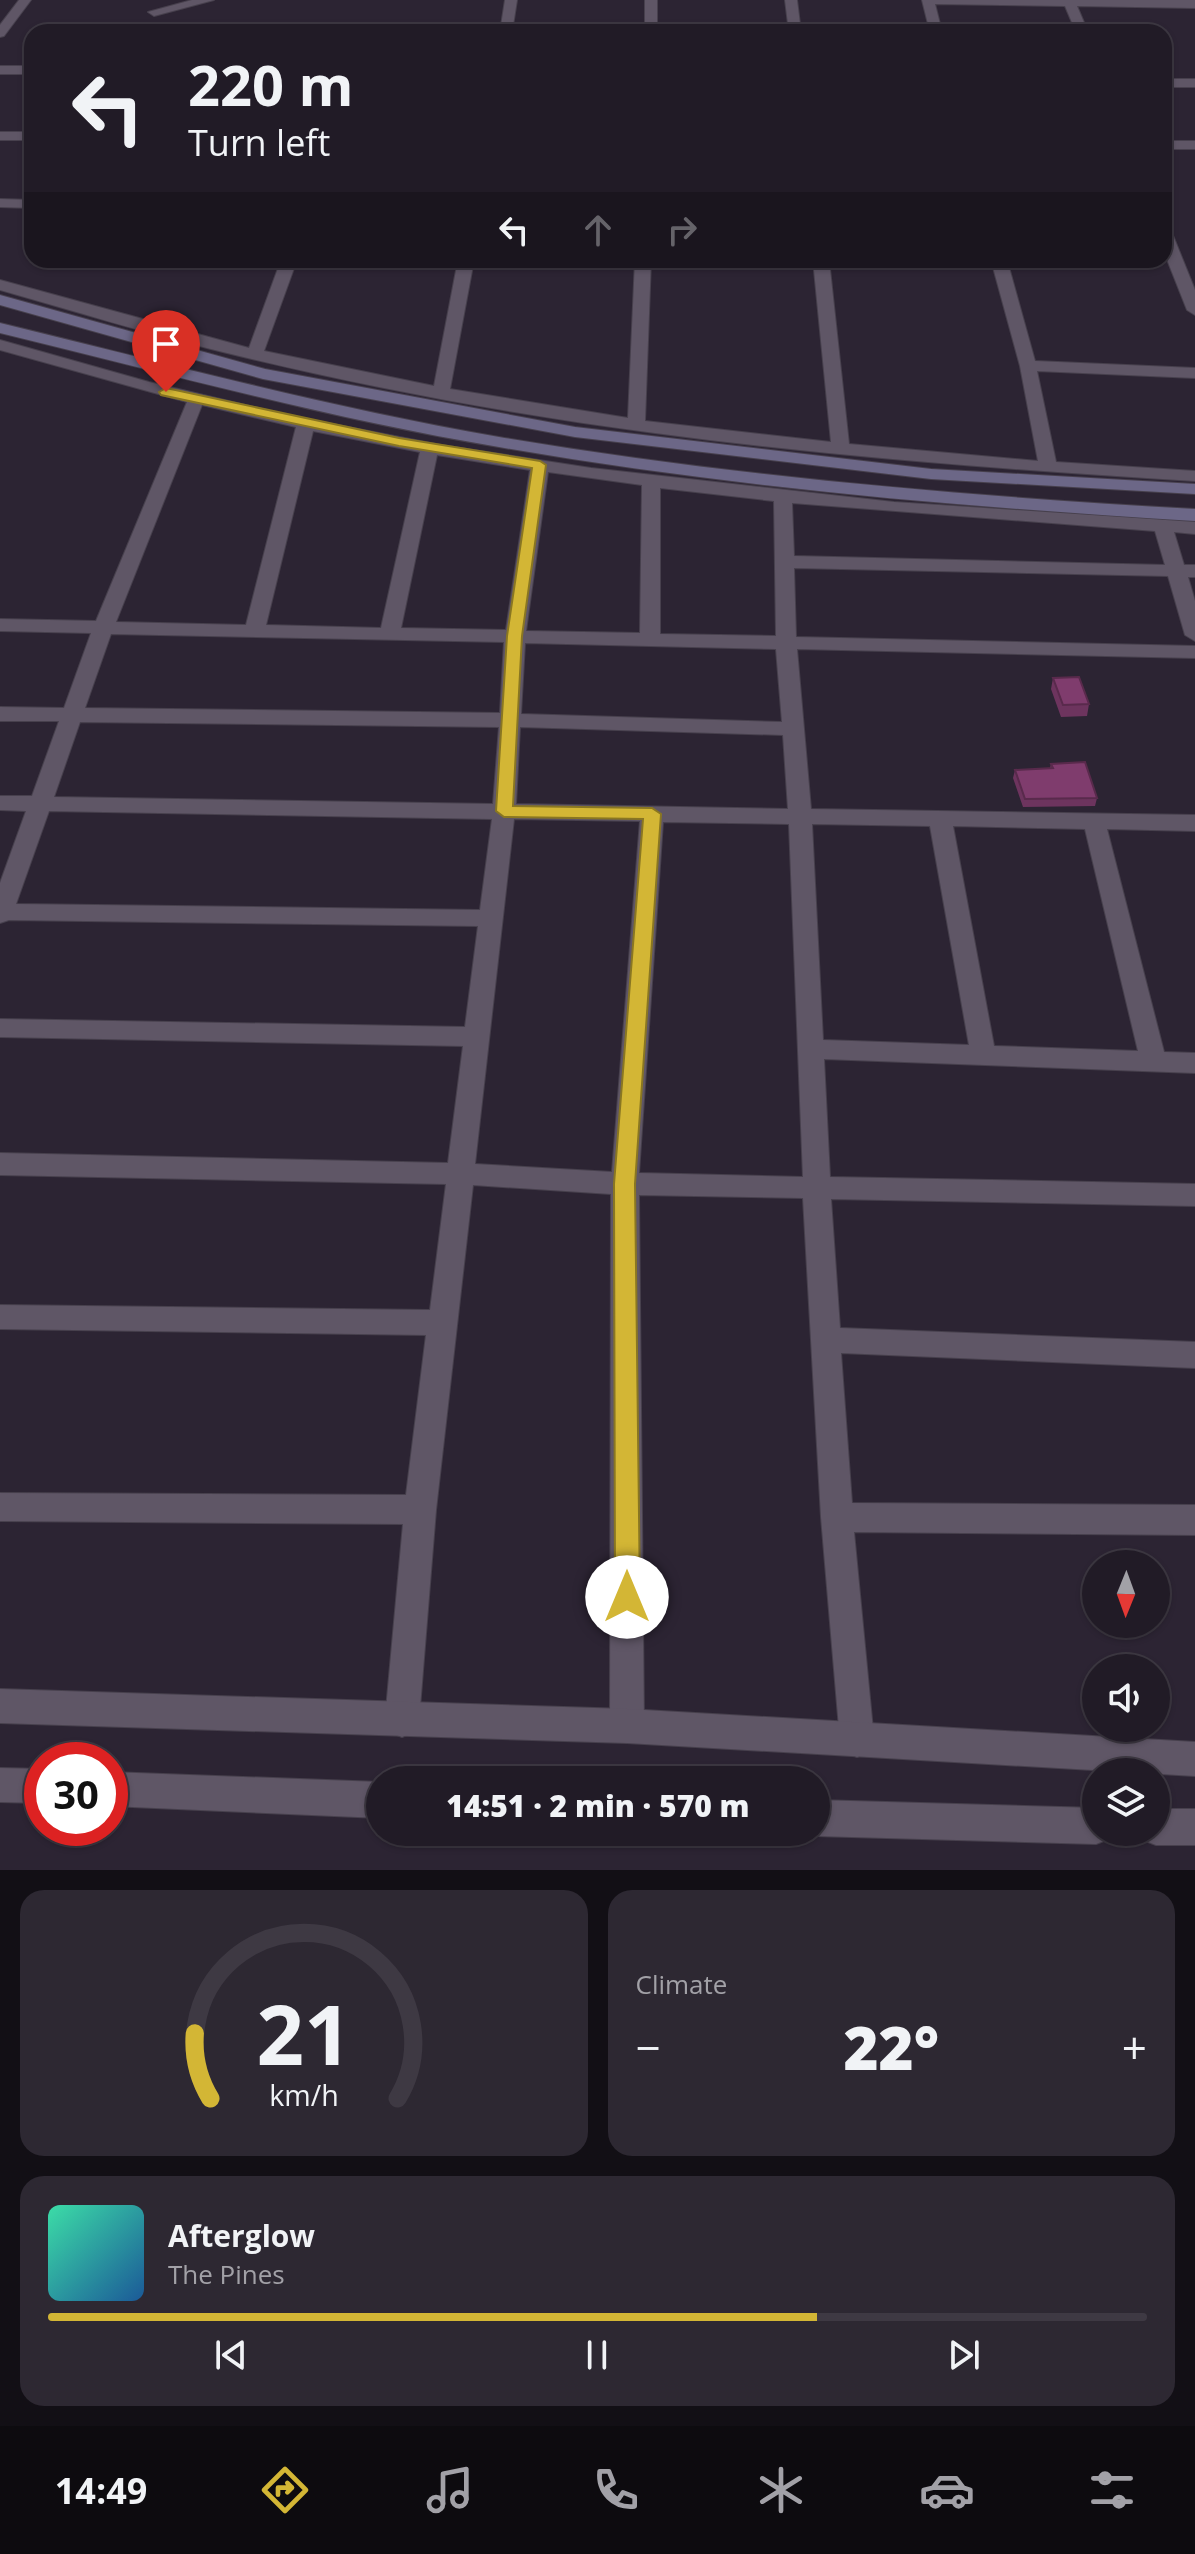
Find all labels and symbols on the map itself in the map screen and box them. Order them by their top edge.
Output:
pin [132,310,200,392]
north arrow [1082,1550,1170,1638]
position arrow [585,1555,669,1639]
speed limit sign: 30 [24,1742,128,1846]

